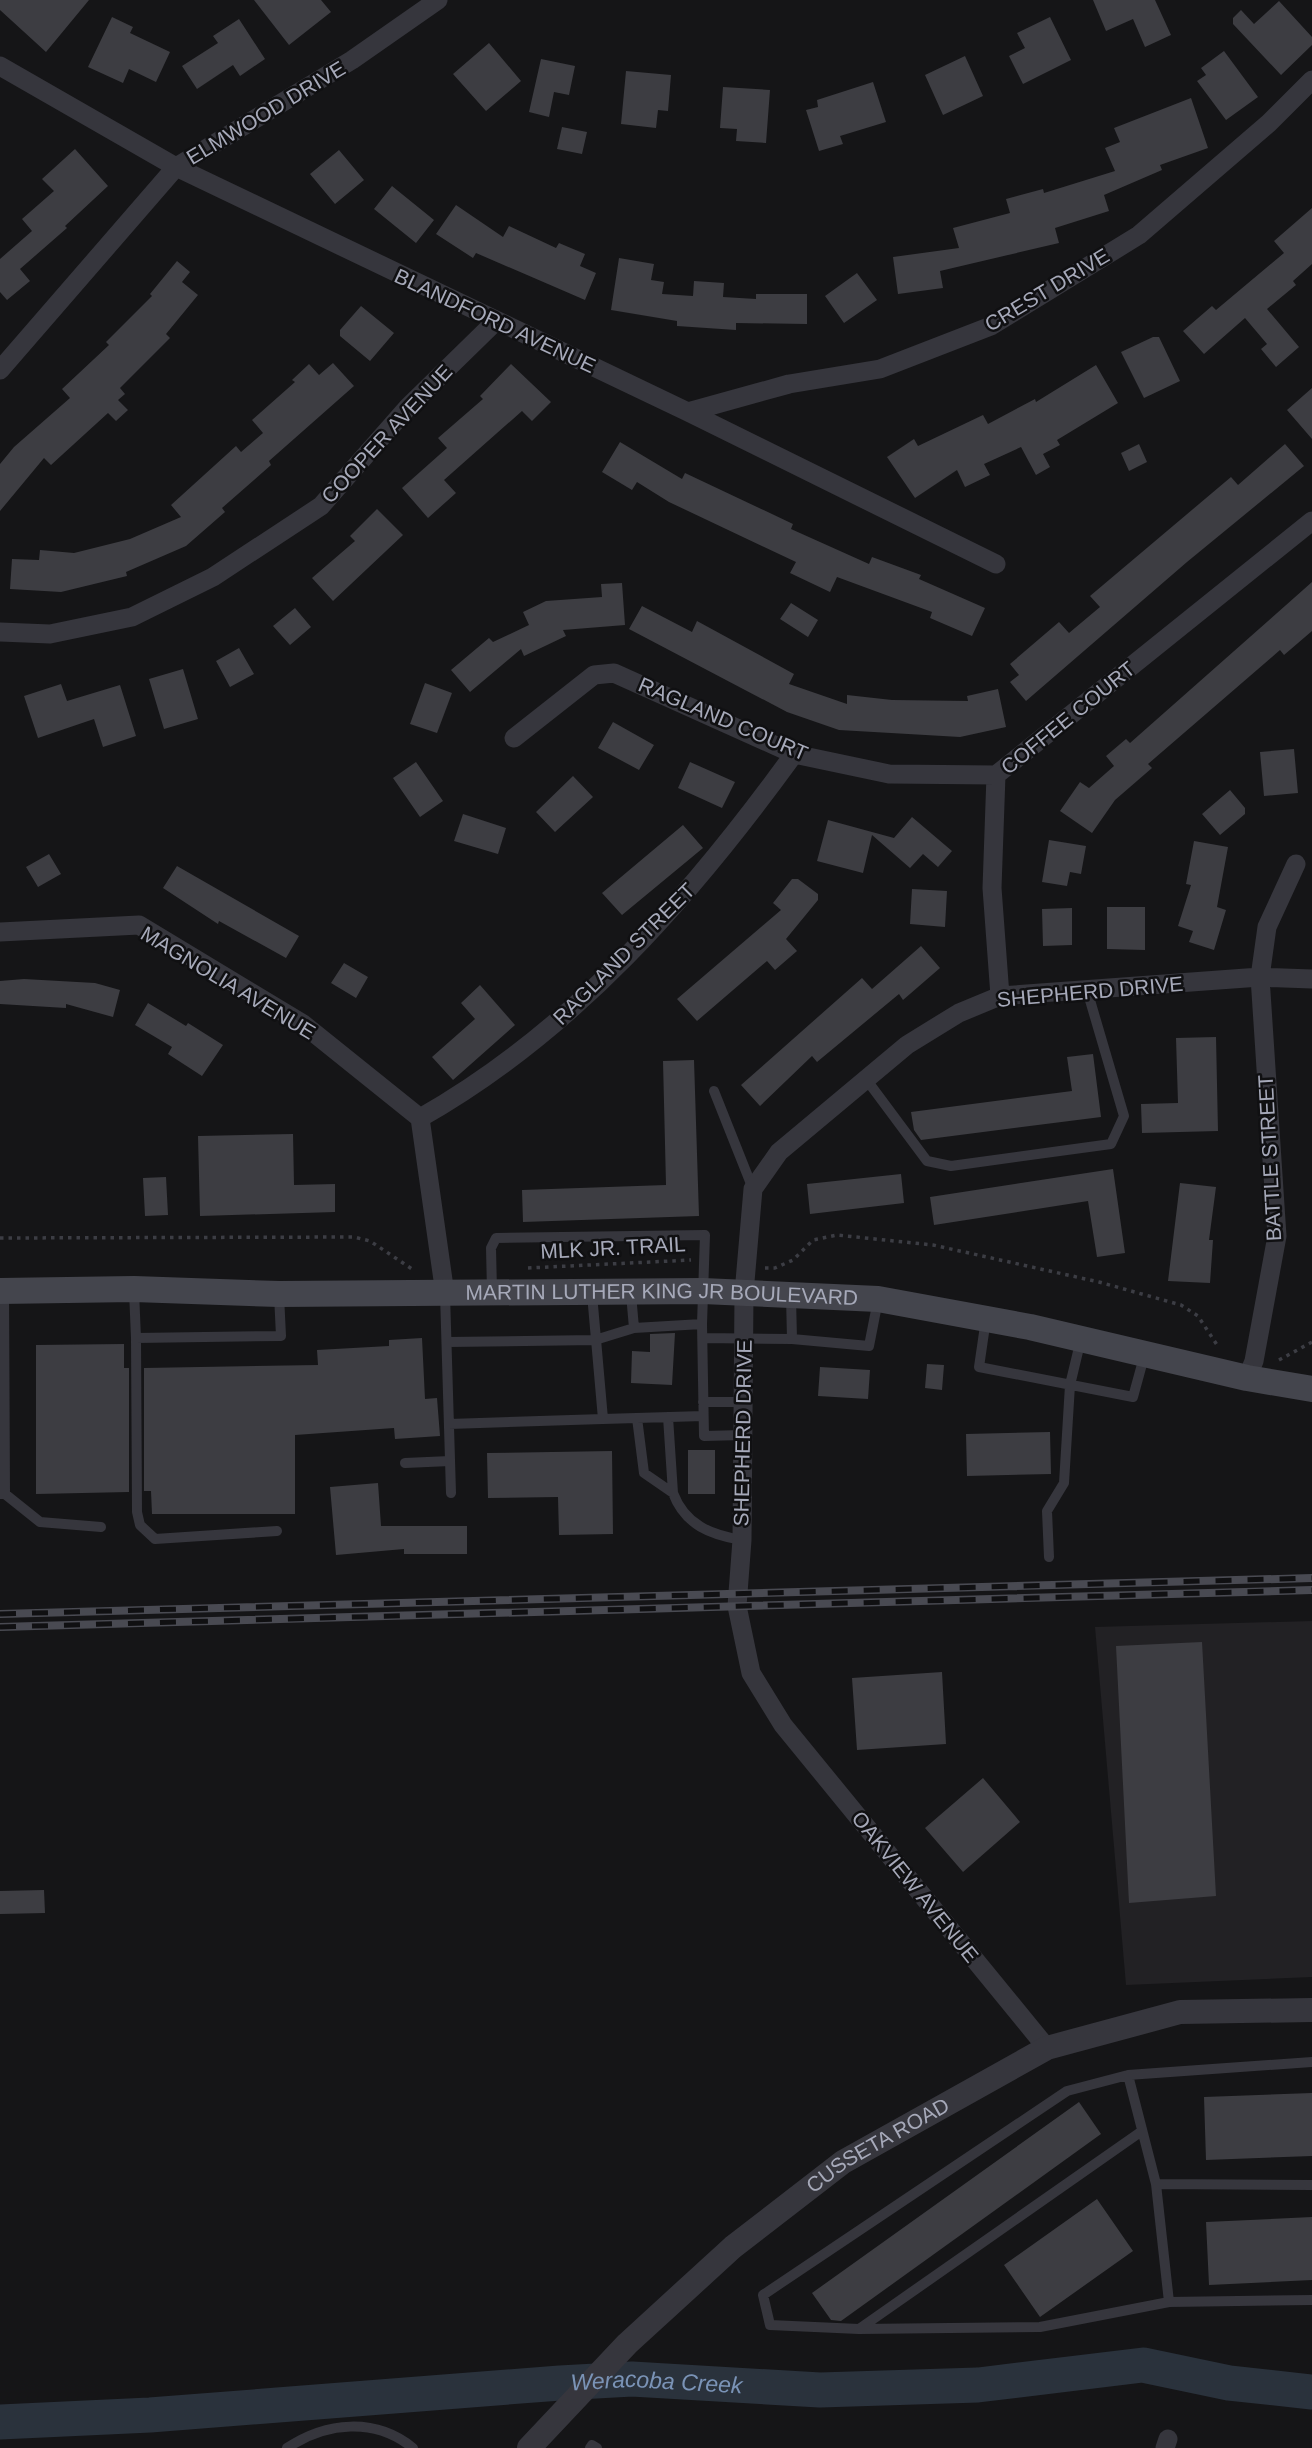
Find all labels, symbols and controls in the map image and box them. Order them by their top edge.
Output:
street label: ELMWOOD DRIVE [182,56,349,169]
street label: CREST DRIVE [980,243,1113,336]
street label: BLANDFORD AVENUE [391,264,599,377]
street label: COOPER AVENUE [317,360,457,508]
street label: COFFEE COURT [996,657,1139,779]
street label: RAGLAND COURT [635,672,811,765]
street label: RAGLAND STREET [548,878,699,1029]
street label: MAGNOLIA AVENUE [137,921,320,1044]
street label: SHEPHERD DRIVE [996,972,1184,1011]
street label: BATTLE STREET [1254,1074,1285,1242]
street label: MLK JR. TRAIL [540,1232,686,1263]
street label: MARTIN LUTHER KING JR BOULEVARD [465,1279,859,1309]
street label: SHEPHERD DRIVE [729,1339,756,1527]
street label: OAKVIEW AVENUE [847,1807,983,1967]
street label: CUSSETA ROAD [802,2093,953,2197]
water label: Weracoba Creek [570,2366,745,2399]

